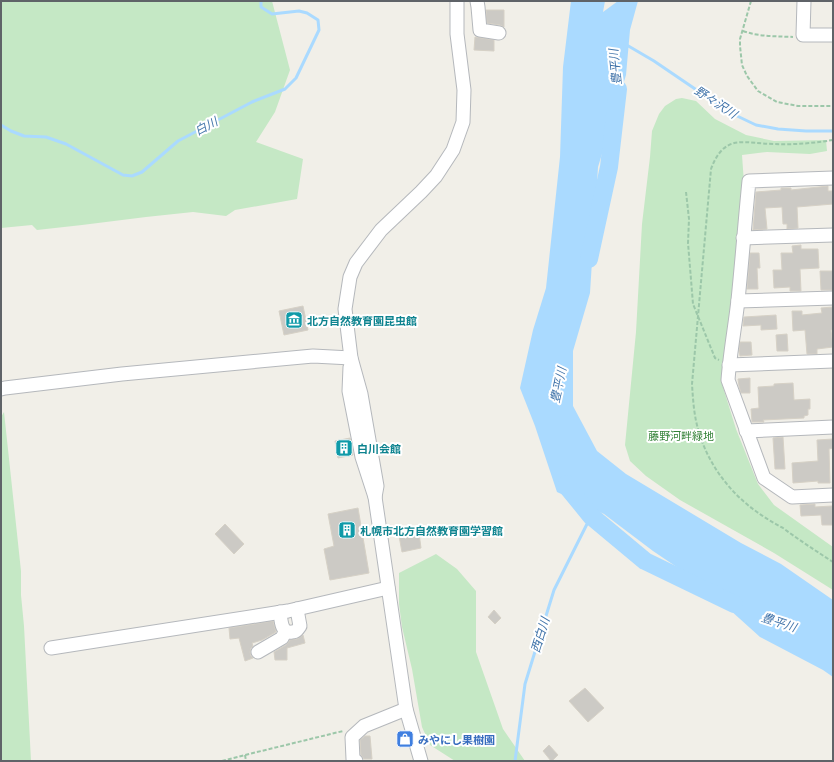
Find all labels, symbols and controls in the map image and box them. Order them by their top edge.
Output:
water label: 豊平川 [604,46,625,86]
water label: 野々沢川 [691,82,742,123]
water label: 白川 [191,112,222,139]
museum icon: 北方自然教育園昆虫館 [284,310,304,330]
place label: 北方自然教育園昆虫館 [307,313,417,328]
water label: 豊平川 [546,364,570,404]
park label: 藤野河畔緑地 [648,428,714,443]
building icon: 白川会館 [334,438,354,458]
place label: 白川会館 [357,441,401,456]
building icon: 札幌市北方自然教育園学習館 [337,520,357,540]
place label: 札幌市北方自然教育園学習館 [360,523,503,538]
water label: 豊平川 [759,608,801,636]
water label: 西白川 [527,613,554,655]
shop icon: みやにし果樹園 [395,729,415,749]
place label: みやにし果樹園 [418,732,495,747]

